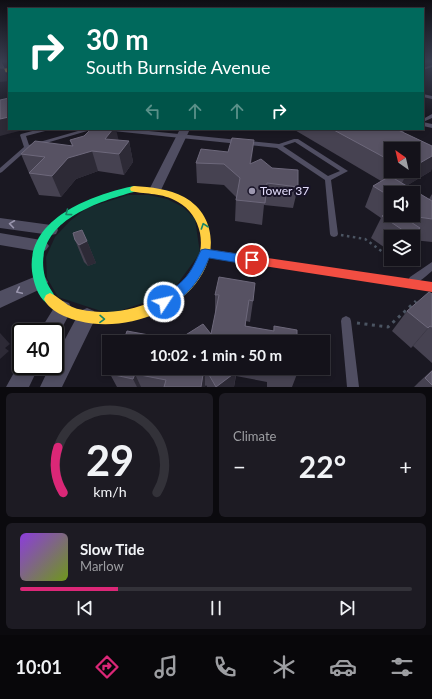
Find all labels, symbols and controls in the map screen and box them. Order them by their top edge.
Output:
text: 30 m [86,22,149,56]
icon: right [20,24,72,76]
text: South Burnside Avenue [86,56,270,78]
icon: left [142,100,164,122]
icon: ahead [184,100,206,122]
icon: ahead [226,100,248,122]
icon: right [268,100,290,122]
north arrow [384,142,420,178]
map controls [384,142,420,266]
place label: Tower 37 [260,183,309,198]
marker: Tower 37 [247,186,257,196]
button: sound [384,186,420,222]
one-way arrow [66,209,73,216]
one-way arrow [8,220,15,229]
one-way arrow [201,223,209,230]
button: layers [384,230,420,266]
pin [235,243,269,277]
icon: arrive [241,249,263,271]
position arrow [143,281,185,323]
one-way arrow [16,286,24,294]
one-way arrow [99,314,105,323]
speed limit sign: 40 [12,323,64,375]
text: 10:02 · 1 min · 50 m [150,346,282,364]
text: Climate [233,428,276,444]
text: 29 [85,435,134,485]
text: 22° [299,448,346,484]
text: − [233,453,246,480]
text: + [399,453,412,480]
text: km/h [93,483,126,500]
text: Slow Tide [80,540,145,558]
text: Marlow [80,558,124,574]
icon: previous [74,597,96,619]
icon: pause [205,597,227,619]
icon: next [336,597,358,619]
icon: directions [93,653,121,681]
icon: music [152,653,180,681]
icon: phone [211,653,239,681]
icon: climate [270,653,298,681]
icon: car [329,653,357,681]
icon: filters [388,653,416,681]
text: 10:01 [16,656,62,678]

